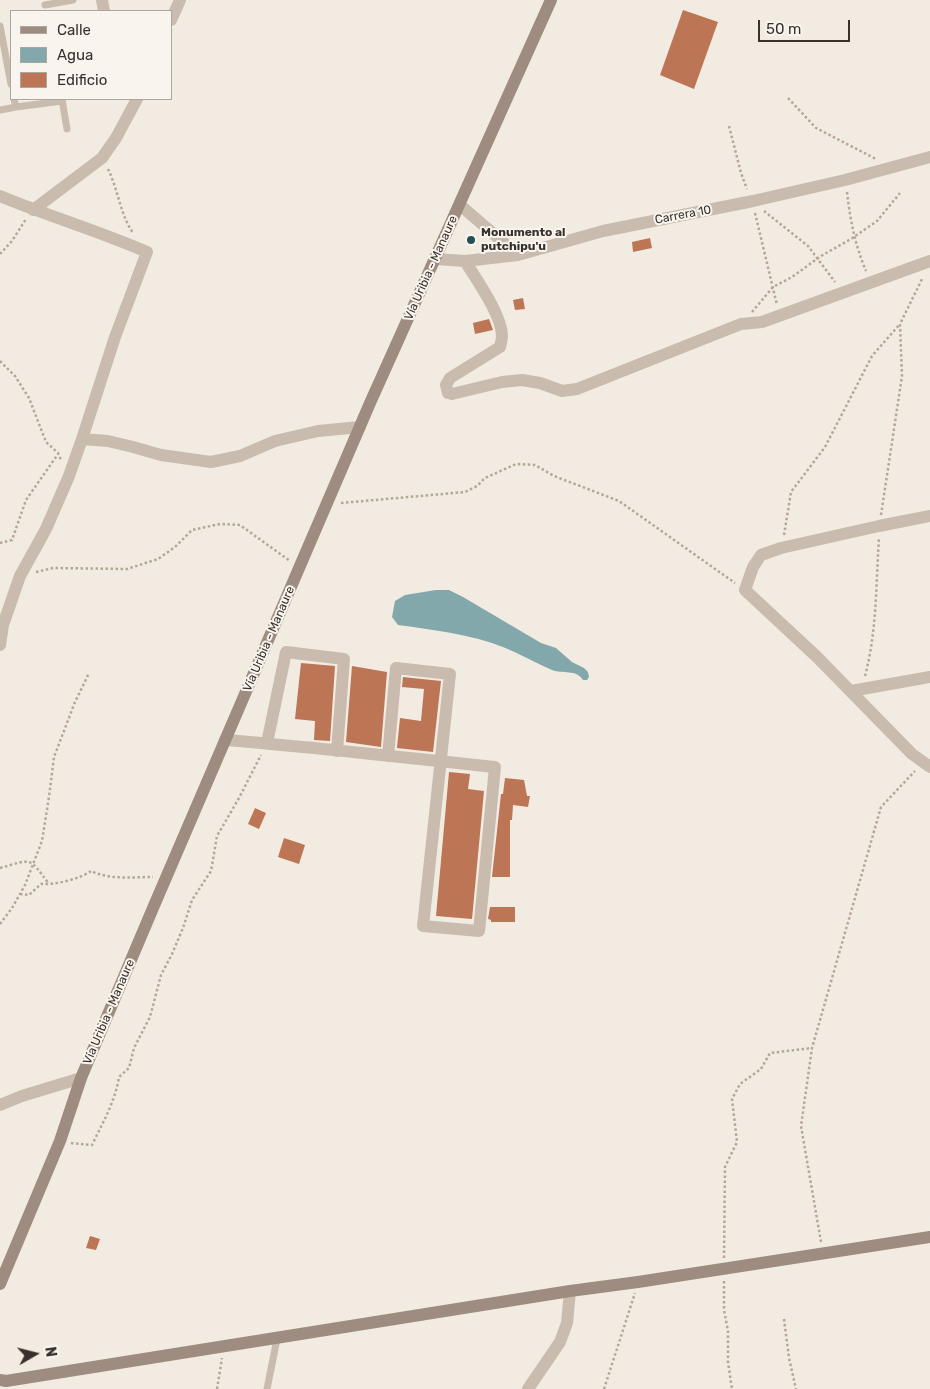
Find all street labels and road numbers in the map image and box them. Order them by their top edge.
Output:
street label: Carrera 10 [654,202,712,228]
street label: Vía Uribia - Manaure [401,213,461,323]
street label: Vía Uribia - Manaure [240,584,298,694]
street label: Vía Uribia - Manaure [80,957,138,1067]

